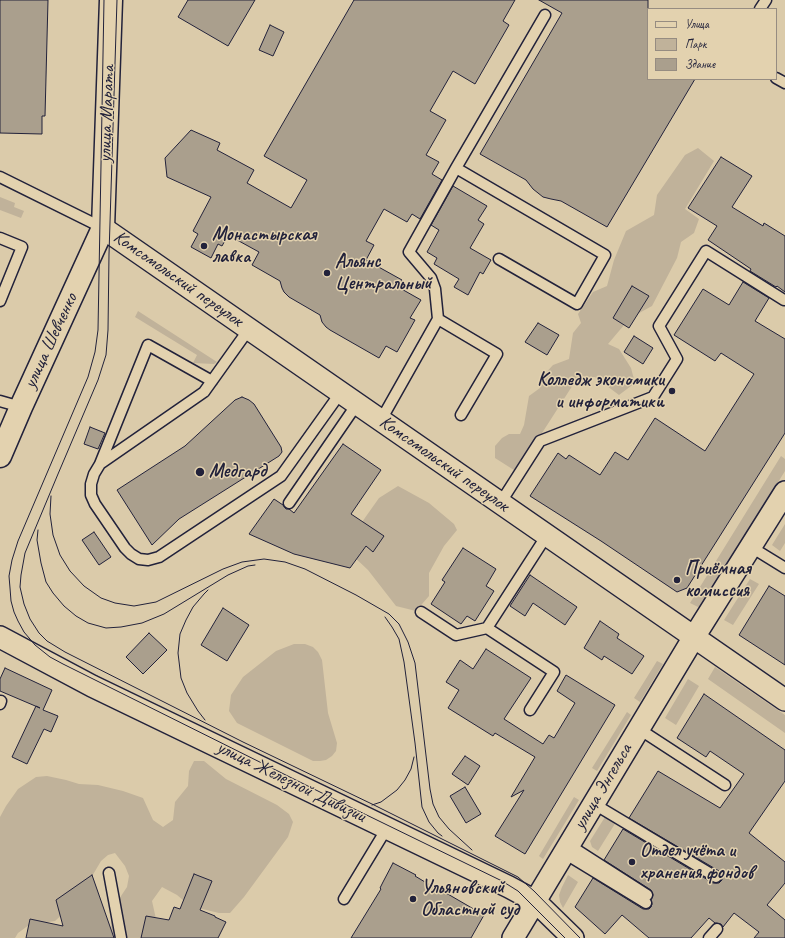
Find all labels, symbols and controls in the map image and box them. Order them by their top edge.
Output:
legend [647,8,777,80]
text: Улица [685,16,709,32]
text: Парк [685,36,706,52]
text: Здание [685,56,715,72]
street label: улица Марата [94,65,120,163]
place label: Монастырская лавка [212,224,317,268]
street label: Комсомольский переулок [109,226,247,332]
marker: Монастырская лавка [199,241,209,251]
place label: Альянс Центральный [335,251,432,295]
marker: Альянс Центральный [322,268,332,278]
street label: улица Шевченко [19,290,83,392]
place label: Колледж экономики и информатики [537,369,664,413]
marker: Колледж экономики и информатики [667,386,677,396]
street label: Комсомольский переулок [375,411,513,517]
place label: Медгард [209,461,266,483]
marker: Медгард [194,466,206,478]
place label: Приёмная комиссия [685,558,751,602]
marker: Приёмная комиссия [672,575,682,585]
street label: улица Железной Дивизии [213,736,369,828]
street label: улица Энгельса [568,740,638,834]
place label: Отдел учёта и хранения фондов [640,840,753,884]
marker: Отдел учёта и хранения фондов [627,857,637,867]
place label: Ульяновский Областной суд [421,877,519,921]
marker: Ульяновский Областной суд [408,894,418,904]

